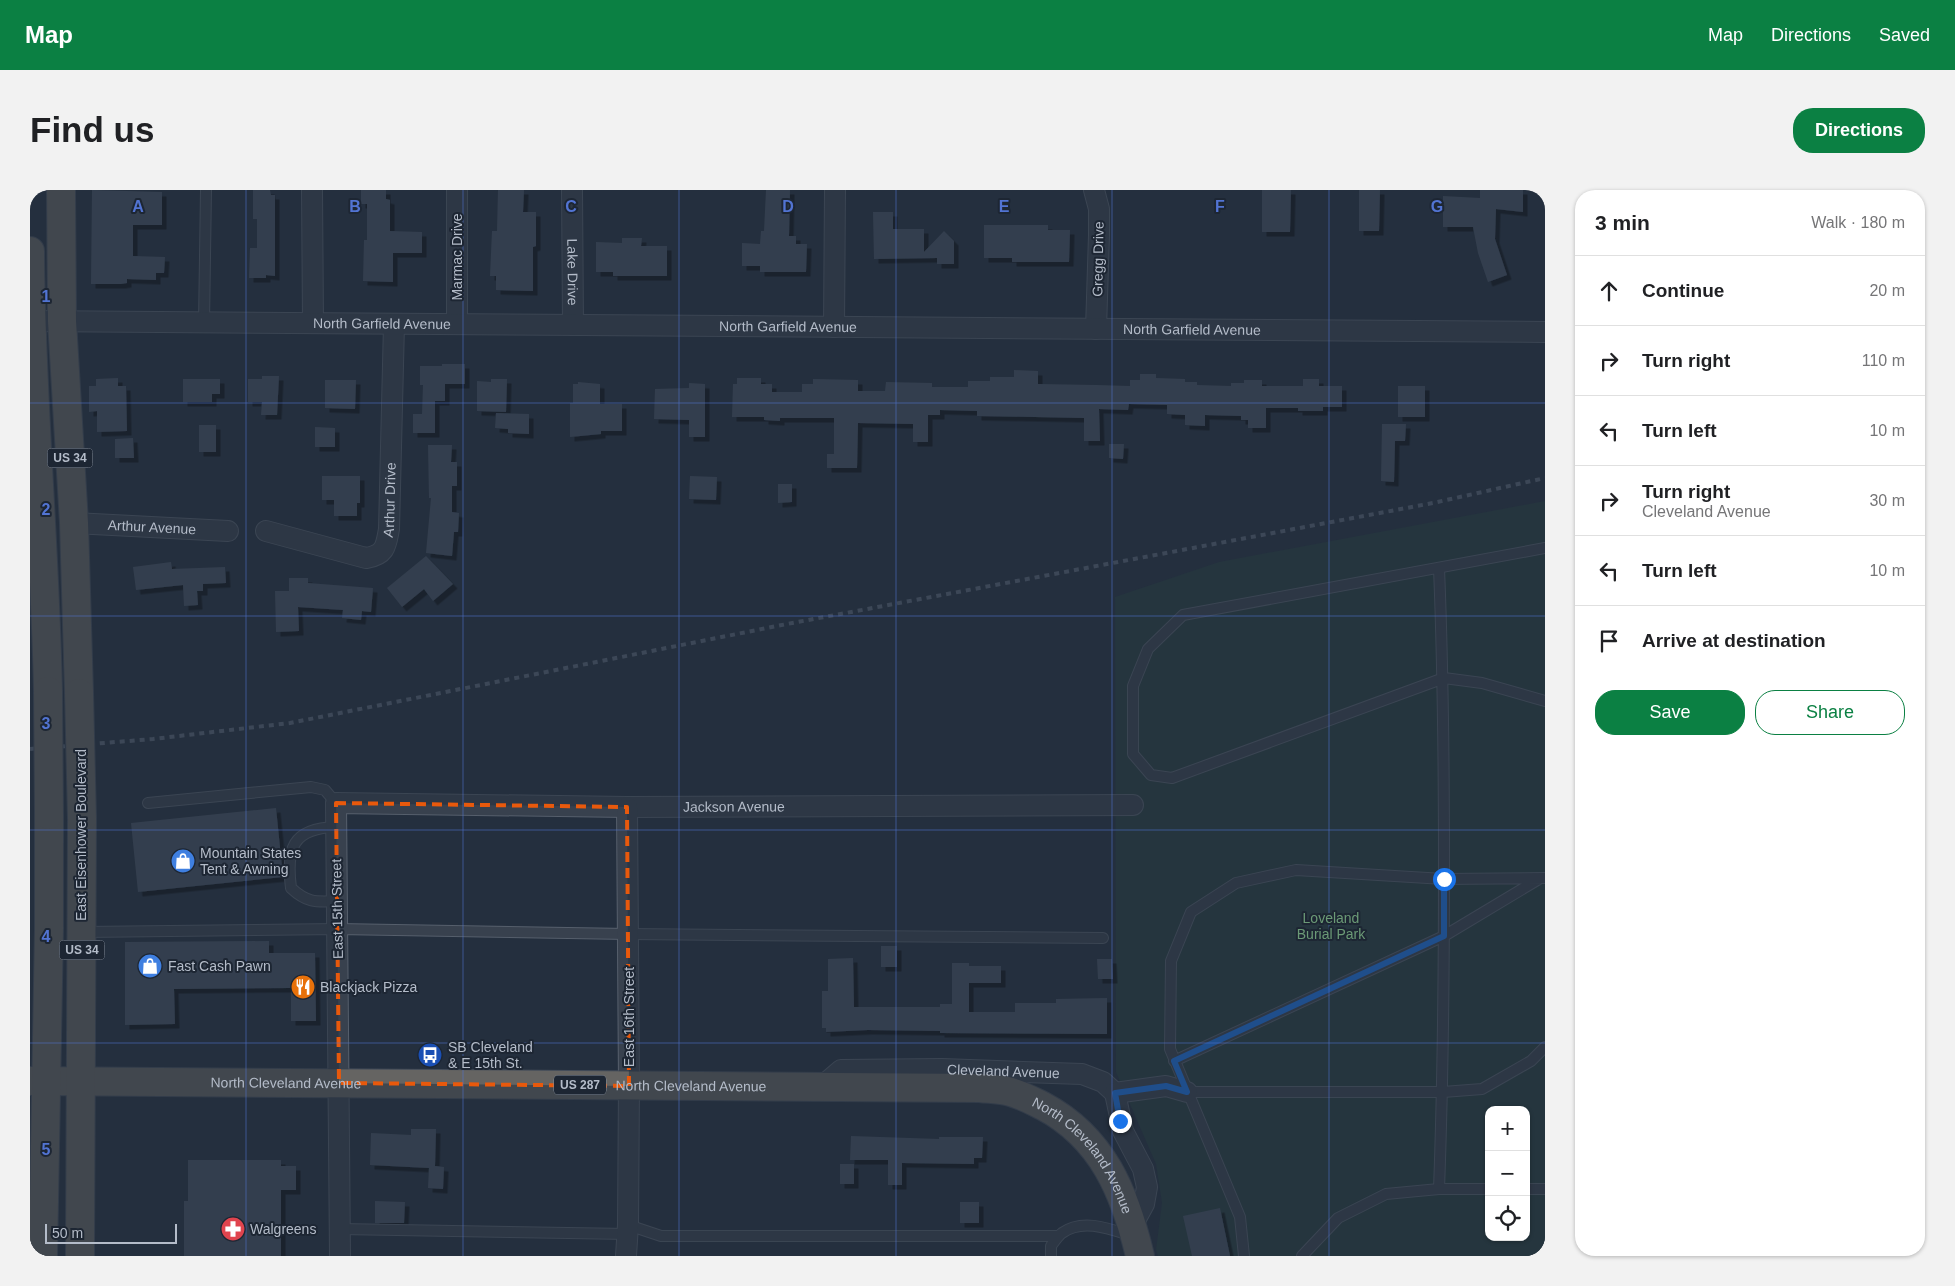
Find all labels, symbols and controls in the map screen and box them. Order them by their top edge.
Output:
text: Map [25,21,73,48]
text: Map [1708,25,1743,45]
text: Directions [1771,25,1851,45]
text: Saved [1879,25,1930,45]
button: Directions [1793,108,1925,153]
text: Find us [30,110,154,149]
text: A [132,198,144,215]
text: B [349,198,361,215]
text: C [565,198,577,215]
text: D [782,198,794,215]
text: E [999,198,1010,215]
text: F [1215,198,1225,215]
text: G [1431,198,1443,215]
text: 3 min [1595,211,1650,234]
street label: Marmac Drive [449,213,465,301]
text: Walk · 180 m [1811,214,1905,231]
street label: Gregg Drive [1089,221,1107,297]
street label: Lake Drive [564,238,581,306]
icon: ahead [1595,277,1623,305]
text: Continue [1642,280,1724,301]
text: 20 m [1869,282,1905,299]
text: 1 [42,288,51,305]
street label: North Garfield Avenue [313,315,451,332]
street label: North Garfield Avenue [719,318,857,335]
street label: North Garfield Avenue [1123,321,1261,338]
icon: right [1595,347,1623,375]
text: Turn right [1642,350,1730,371]
text: 110 m [1862,352,1905,369]
icon: left [1595,417,1623,445]
text: Turn left [1642,420,1717,441]
text: 10 m [1869,422,1905,439]
road number: US 34 [48,448,92,468]
street label: Arthur Drive [380,462,399,539]
text: Turn right [1642,481,1730,502]
icon: right [1595,487,1623,515]
text: 30 m [1869,492,1905,509]
text: 2 [42,501,51,518]
text: Cleveland Avenue [1642,503,1771,520]
street label: Arthur Avenue [107,517,197,537]
icon: left [1595,557,1623,585]
text: Turn left [1642,560,1717,581]
text: 10 m [1869,562,1905,579]
icon: arrive [1595,627,1623,655]
text: Arrive at destination [1642,630,1826,651]
button: Save [1595,690,1745,735]
button: Share [1755,690,1905,735]
text: 3 [42,715,51,732]
street label: East Eisenhower Boulevard [73,749,89,921]
street label: Jackson Avenue [683,798,785,815]
place label: Mountain States Tent & Awning [200,845,301,877]
shop icon: Mountain States Tent & Awning [170,848,196,874]
street label: East 15th Street [328,859,346,959]
route start [1433,868,1456,891]
park label: Loveland Burial Park [1297,910,1366,942]
text: 4 [42,928,51,945]
road number: US 34 [60,940,104,960]
shop icon: Fast Cash Pawn [137,953,163,979]
place label: Fast Cash Pawn [168,958,271,974]
street label: East 16th Street [621,967,637,1067]
restaurant icon: Blackjack Pizza [290,974,316,1000]
place label: Blackjack Pizza [320,979,417,995]
place label: SB Cleveland & E 15th St. [448,1039,533,1071]
bus stop icon: SB Cleveland & E 15th St. [417,1042,443,1068]
street label: Cleveland Avenue [947,1061,1060,1081]
street label: North Cleveland Avenue [210,1074,362,1091]
road number: US 287 [554,1076,606,1094]
street label: North Cleveland Avenue [615,1077,767,1094]
street label: North Cleveland Avenue [1030,1094,1135,1216]
map controls [1485,1106,1530,1241]
button: + [1485,1106,1530,1151]
route end [1109,1110,1132,1133]
text: 5 [42,1141,51,1158]
button: − [1485,1151,1530,1196]
button: locate [1485,1196,1530,1241]
pharmacy icon: Walgreens [220,1216,246,1242]
scale bar [45,1221,178,1244]
place label: Walgreens [250,1221,316,1237]
text: 50 m [52,1225,83,1241]

